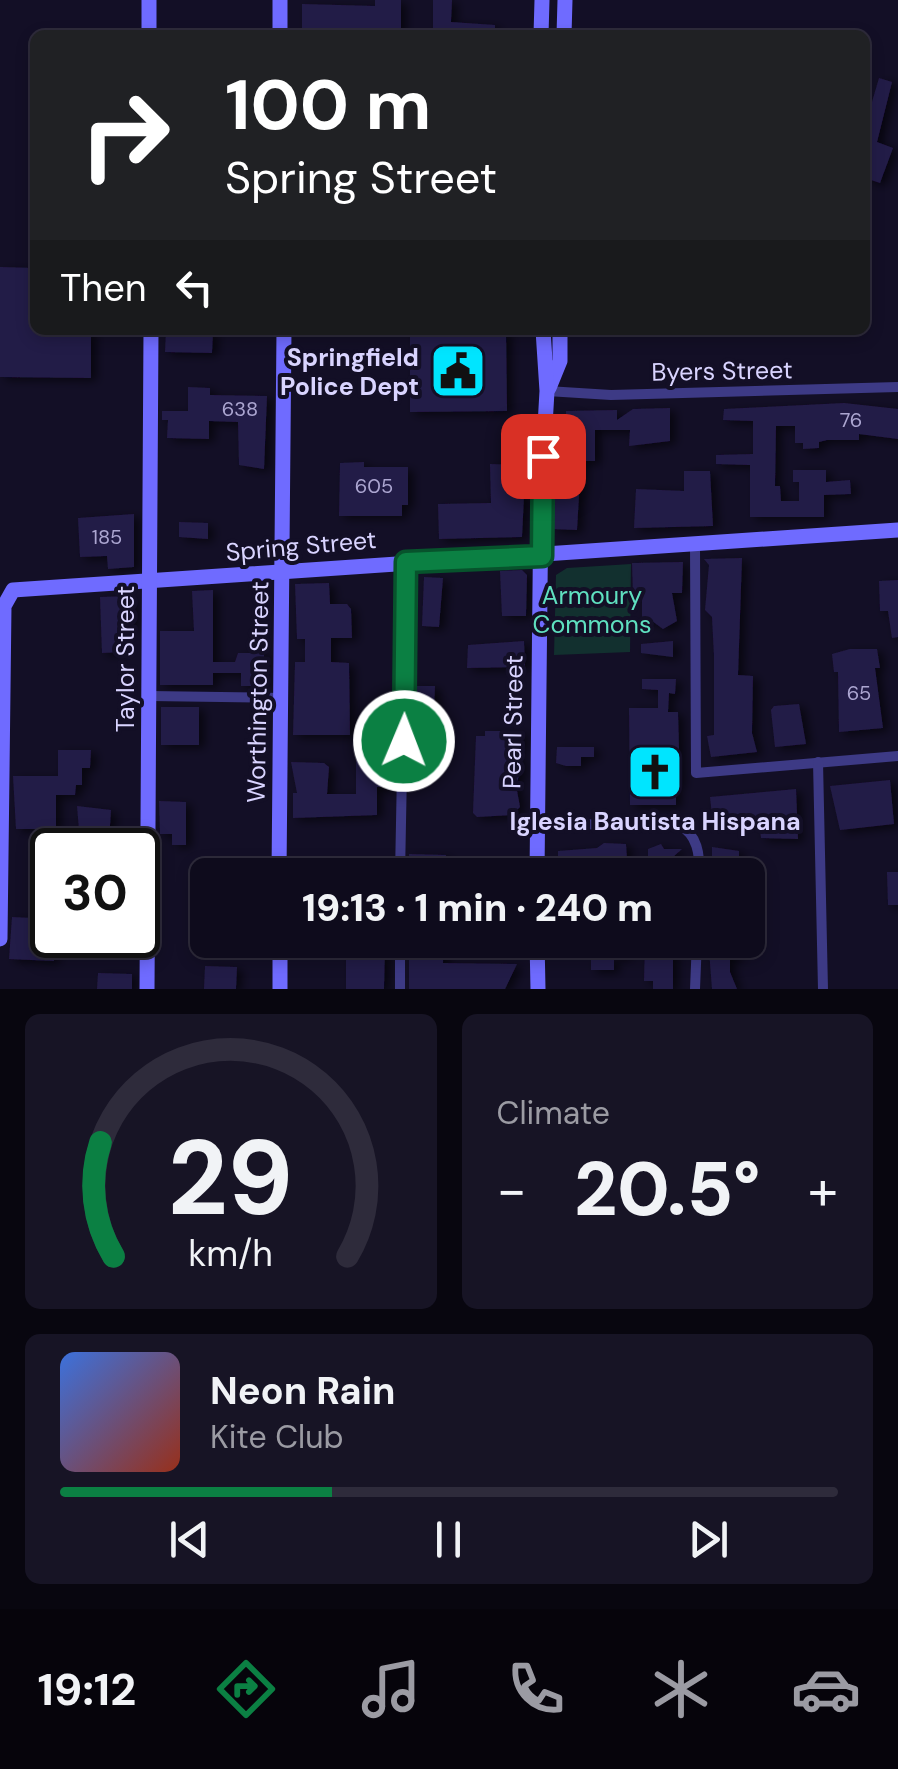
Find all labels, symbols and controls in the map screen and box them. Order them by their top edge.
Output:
text: 100 m [225,60,431,151]
icon: right [60,70,190,200]
text: Spring Street [225,148,497,207]
icon: left [167,260,222,315]
text: Then [60,263,147,313]
place label: Springfield Police Dept [280,341,419,403]
public building icon: Springfield Police Dept [428,341,488,401]
street label: Byers Street [651,353,793,389]
house number: 638 [222,396,258,422]
house number: 76 [840,407,862,433]
pin [501,414,586,499]
icon: arrive [516,429,571,484]
house number: 605 [355,473,393,499]
street label: Spring Street [224,523,378,569]
house number: 185 [92,524,122,550]
park label: Armoury Commons [532,579,652,641]
street label: Worthington Street [240,581,276,803]
street label: Taylor Street [109,586,142,732]
street label: Pearl Street [495,655,531,789]
house number: 65 [847,680,871,706]
position arrow [352,689,456,793]
church icon: Iglesia Bautista Hispana [625,742,685,802]
place label: Iglesia Bautista Hispana [509,805,801,838]
speed limit sign: 30 [30,828,160,958]
text: 19:13 · 1 min · 240 m [302,883,653,933]
text: Climate [497,1092,610,1134]
text: 29 [168,1111,294,1246]
text: 20.5° [574,1141,760,1238]
text: − [497,1154,527,1226]
text: + [808,1154,838,1226]
text: km/h [189,1231,273,1277]
text: Neon Rain [210,1366,395,1416]
text: Kite Club [210,1416,344,1458]
icon: previous [162,1512,217,1567]
icon: pause [421,1512,476,1567]
icon: next [681,1512,736,1567]
icon: directions [211,1654,281,1724]
icon: music [356,1654,426,1724]
icon: phone [501,1654,571,1724]
icon: climate [646,1654,716,1724]
icon: car [791,1654,861,1724]
text: 19:12 [37,1660,136,1719]

